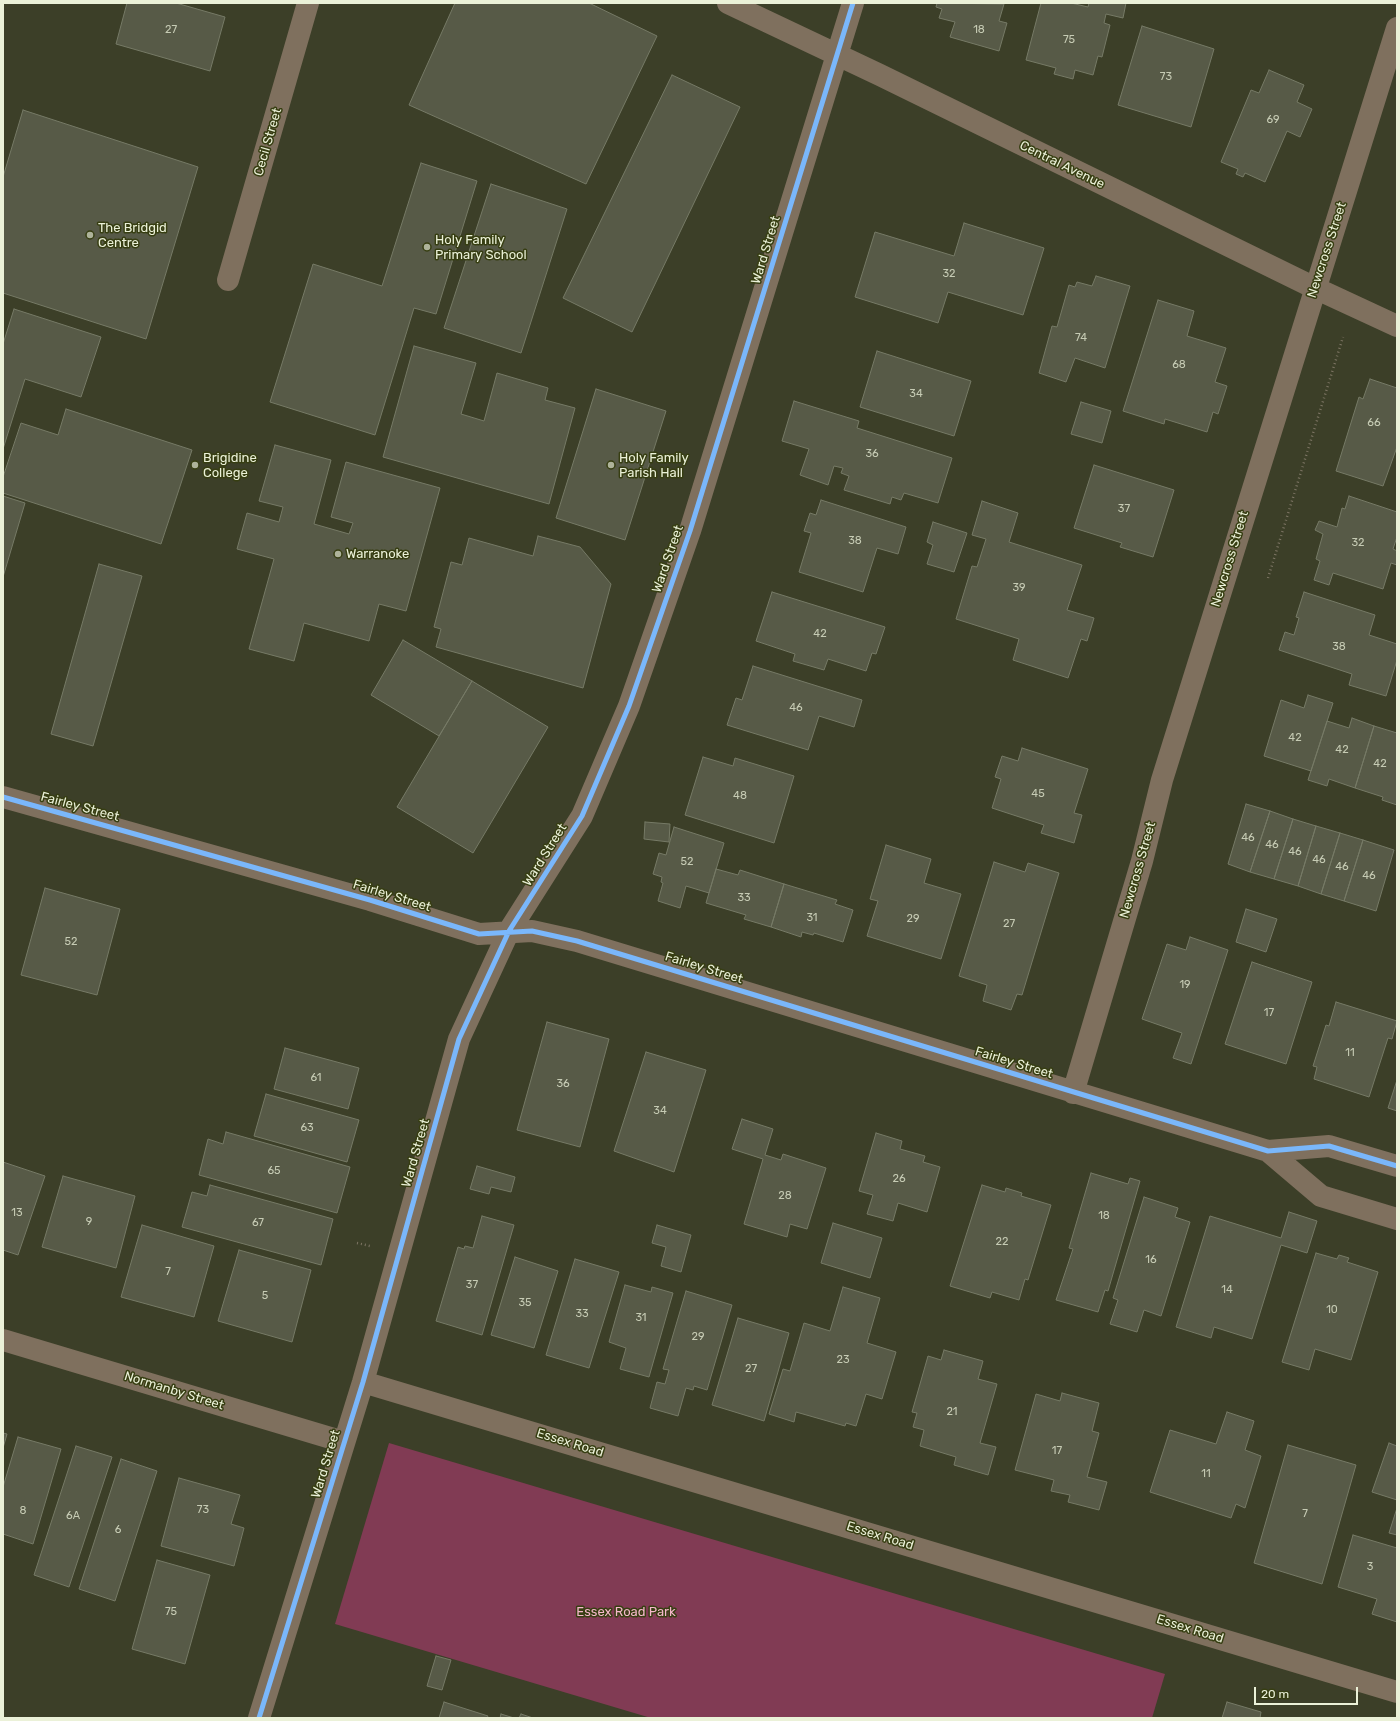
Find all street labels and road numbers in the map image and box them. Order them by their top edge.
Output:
street label: Cecil Street [251,106,285,178]
street label: Central Avenue [1017,138,1107,192]
street label: Newcross Street [1304,200,1350,300]
street label: Ward Street [748,214,784,286]
street label: Newcross Street [1208,509,1252,609]
street label: Ward Street [649,523,687,595]
street label: Fairley Street [39,789,121,825]
street label: Newcross Street [1117,820,1159,920]
street label: Ward Street [520,821,570,889]
street label: Fairley Street [351,877,433,915]
street label: Fairley Street [663,949,745,987]
street label: Fairley Street [973,1044,1055,1082]
street label: Ward Street [399,1117,433,1189]
street label: Normanby Street [122,1368,226,1414]
street label: Essex Road [535,1425,605,1461]
street label: Ward Street [308,1428,344,1500]
street label: Essex Road [845,1518,915,1554]
street label: Essex Road [1155,1611,1225,1647]

